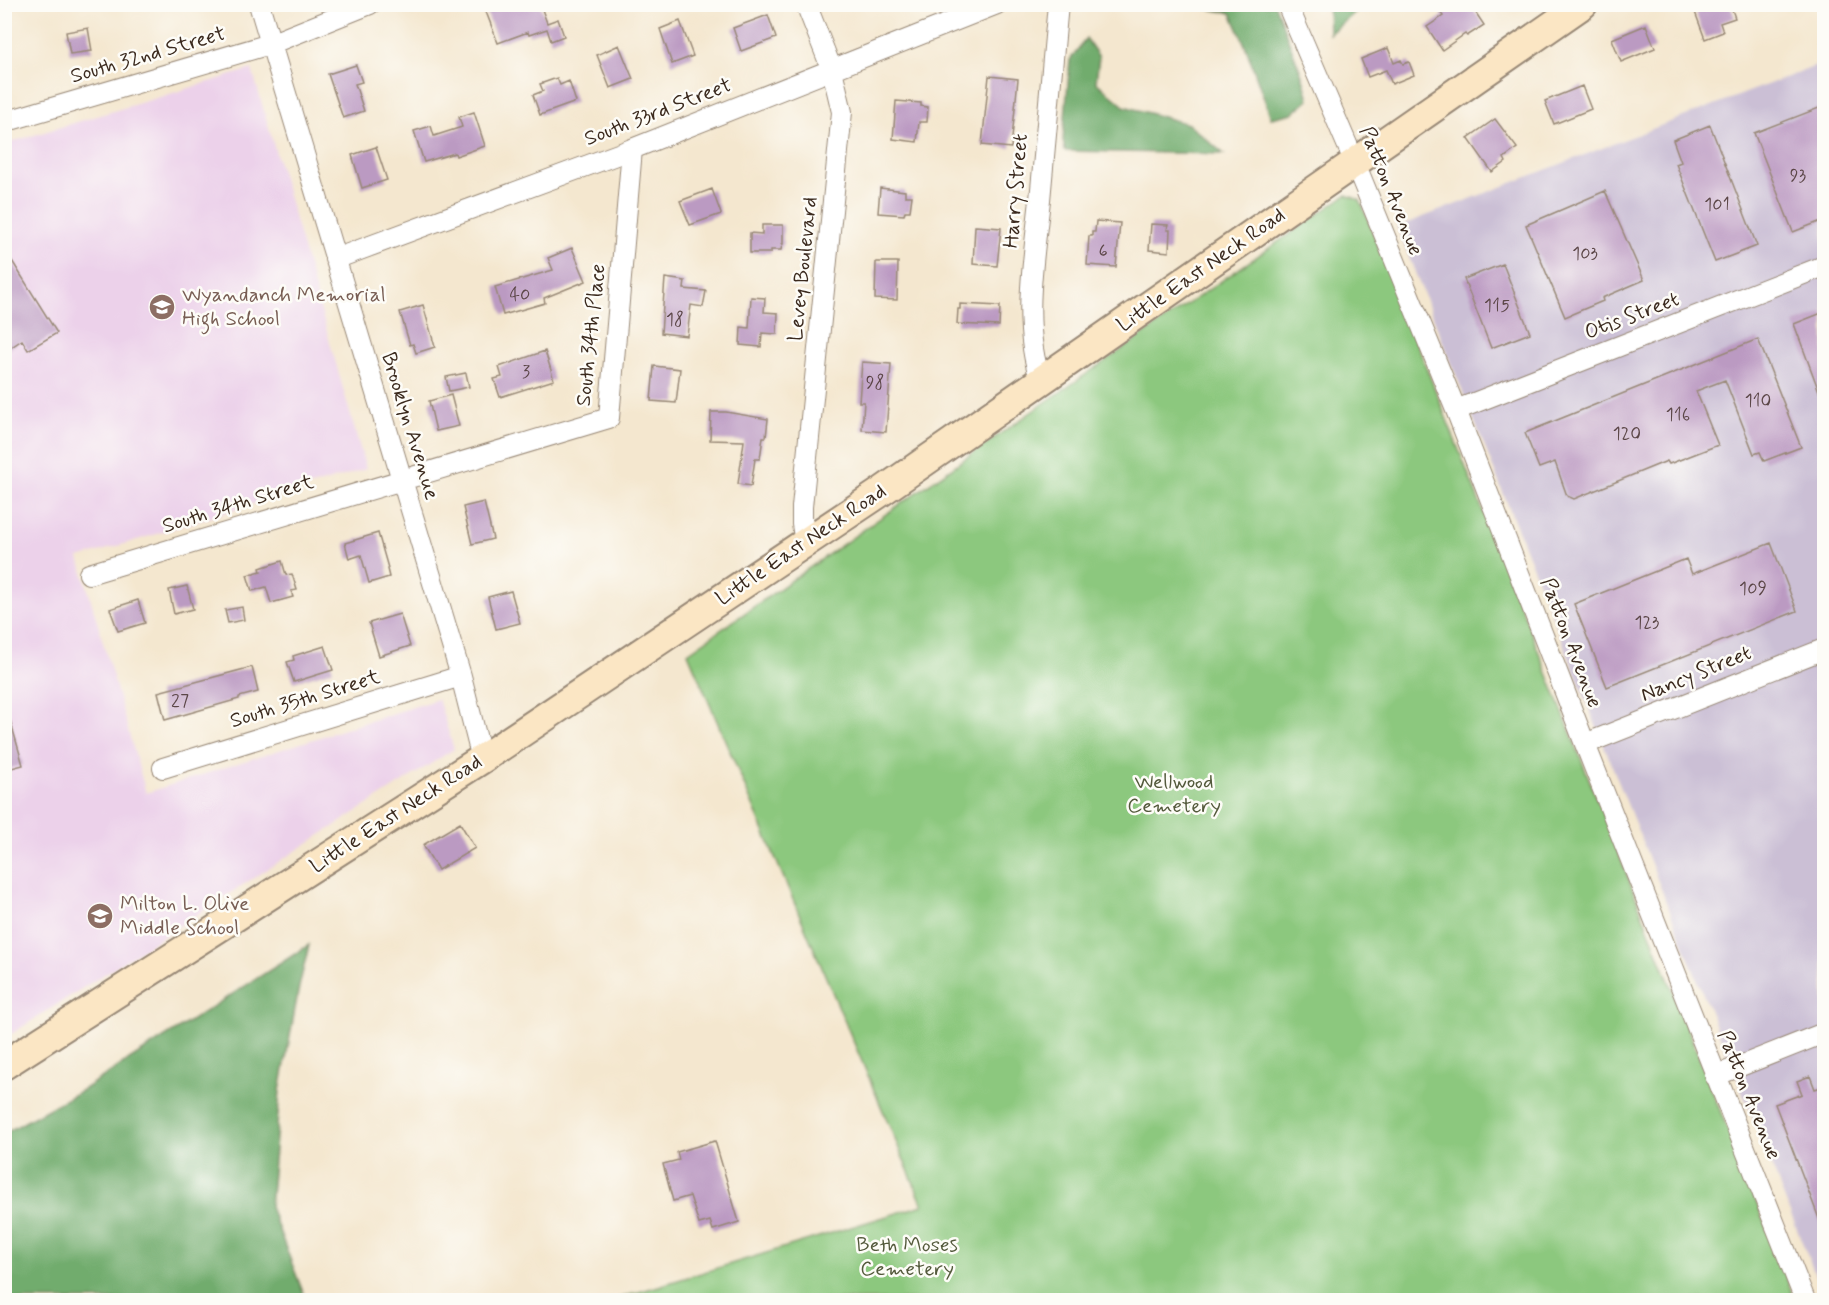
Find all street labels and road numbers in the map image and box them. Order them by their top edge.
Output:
street label: South 32nd Street [67,19,229,90]
street label: South 33rd Street [580,71,736,153]
street label: Patton Avenue [1352,122,1430,260]
street label: Harry Street [997,132,1035,250]
street label: Levey Boulevard [782,196,824,342]
street label: Little East Neck Road [1111,201,1291,339]
street label: South 34th Place [570,262,612,408]
street label: Otis Street [1581,285,1683,347]
street label: Brooklyn Avenue [374,349,446,503]
street label: South 34th Street [159,467,318,540]
street label: Little East Neck Road [710,478,892,612]
street label: Patton Avenue [1533,574,1609,712]
street label: Nancy Street [1637,639,1756,709]
street label: South 35th Street [227,663,384,735]
street label: Little East Neck Road [305,748,487,880]
street label: Patton Avenue [1710,1026,1788,1164]

